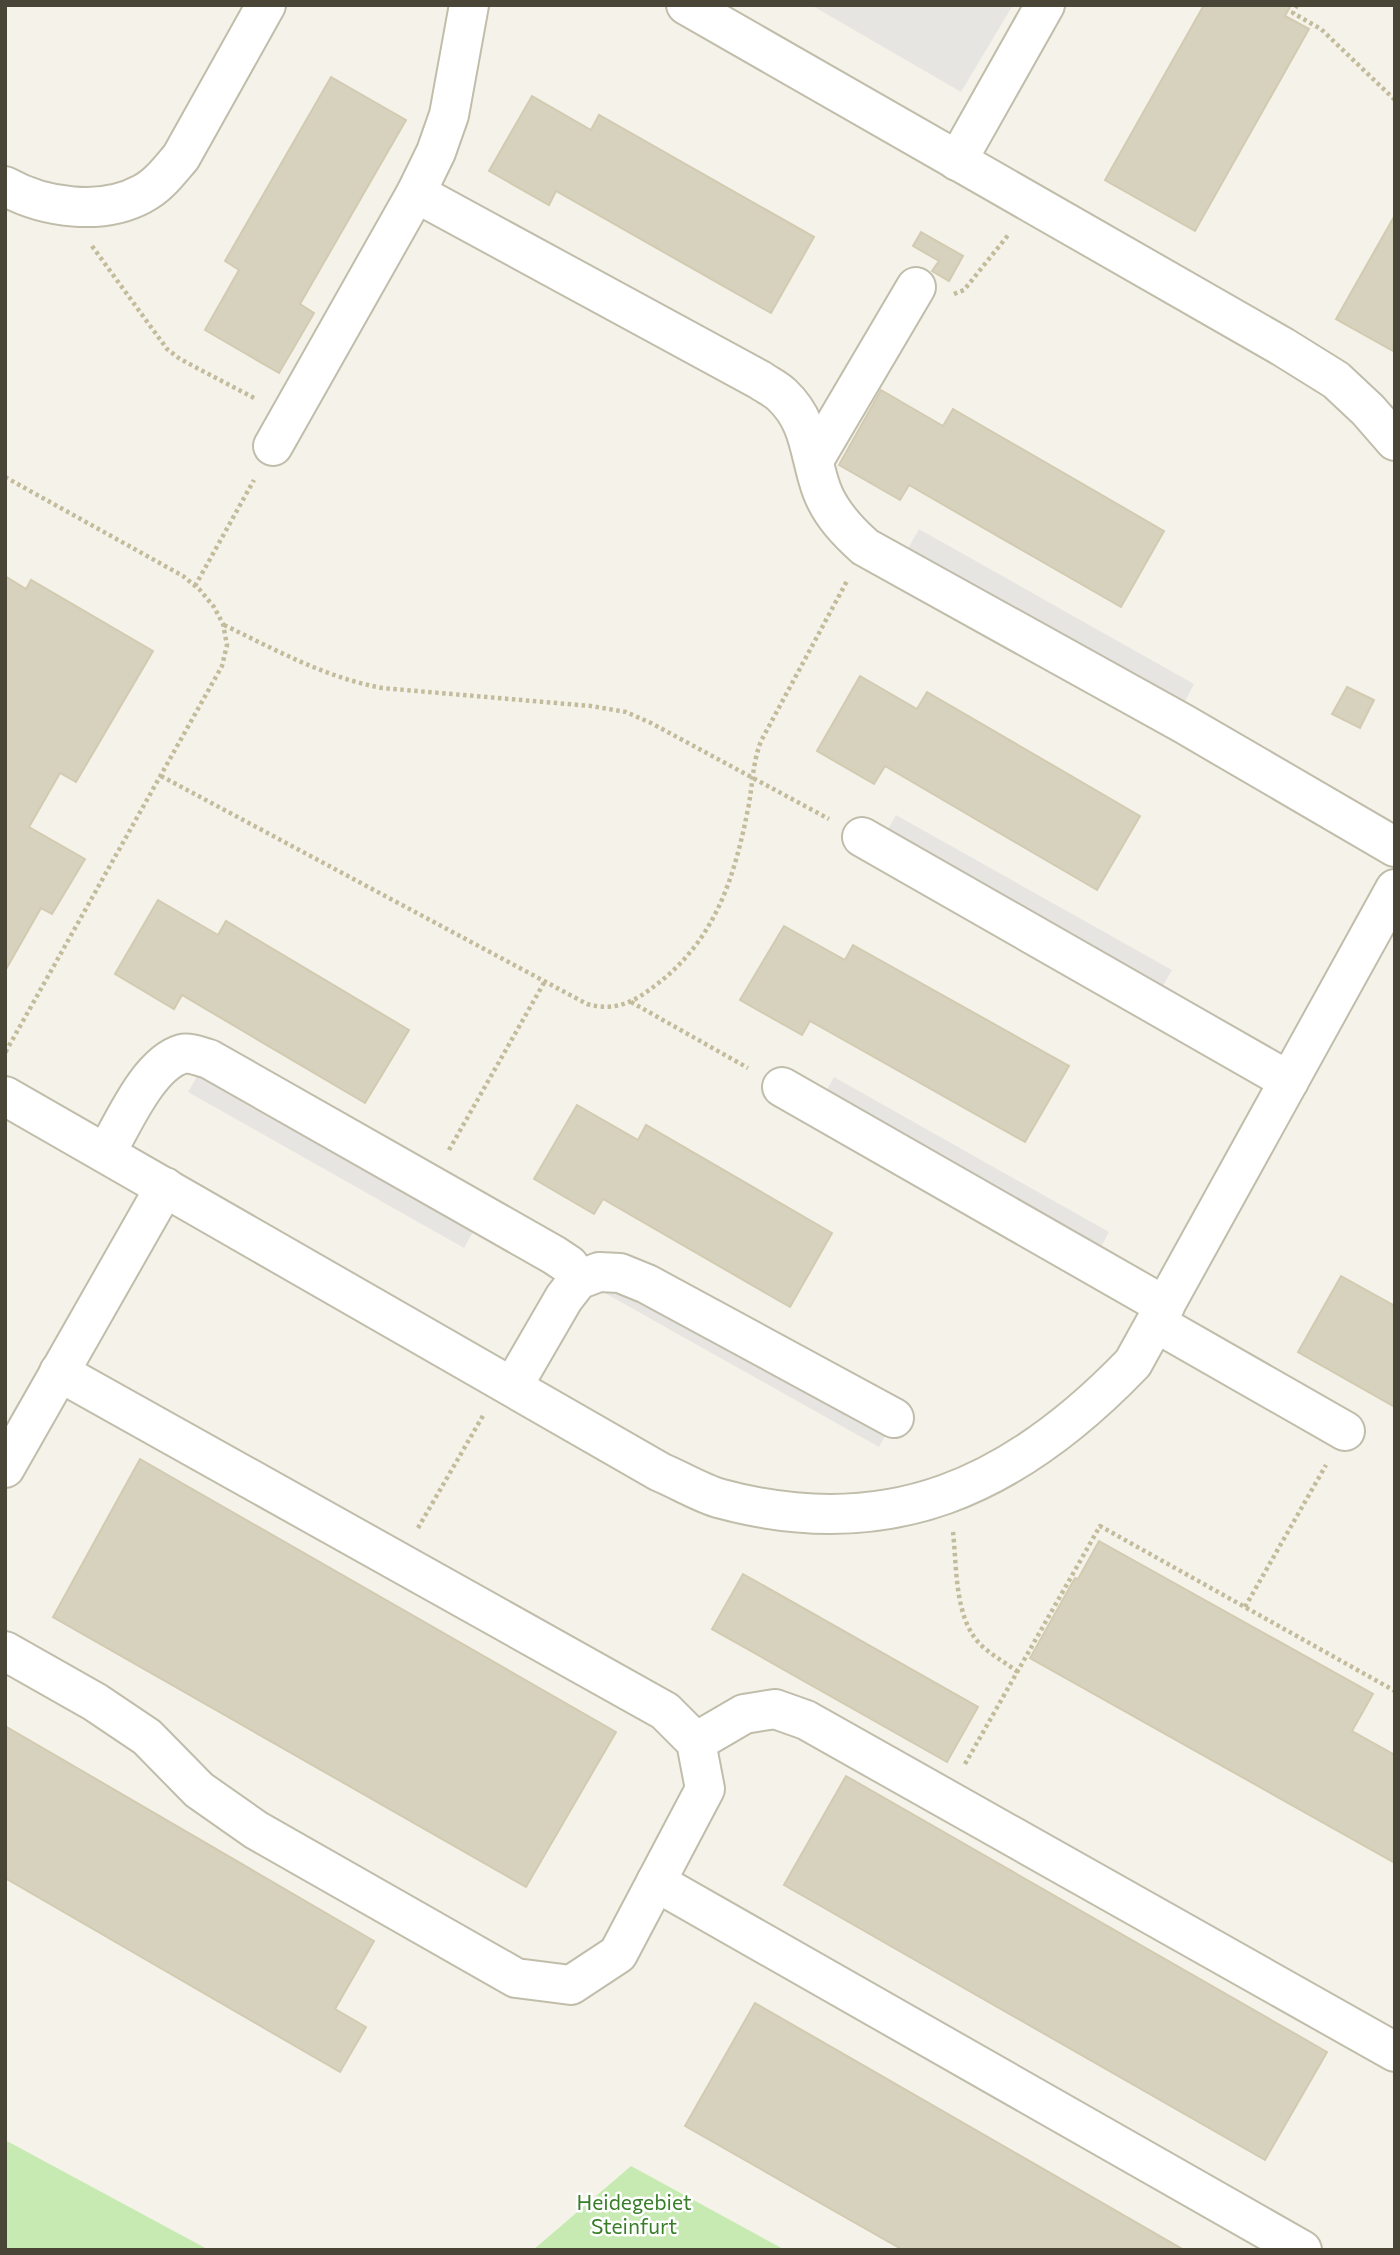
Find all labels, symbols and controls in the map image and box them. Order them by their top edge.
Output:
park label: Heidegebiet Steinfurt [576,2189,692,2238]

